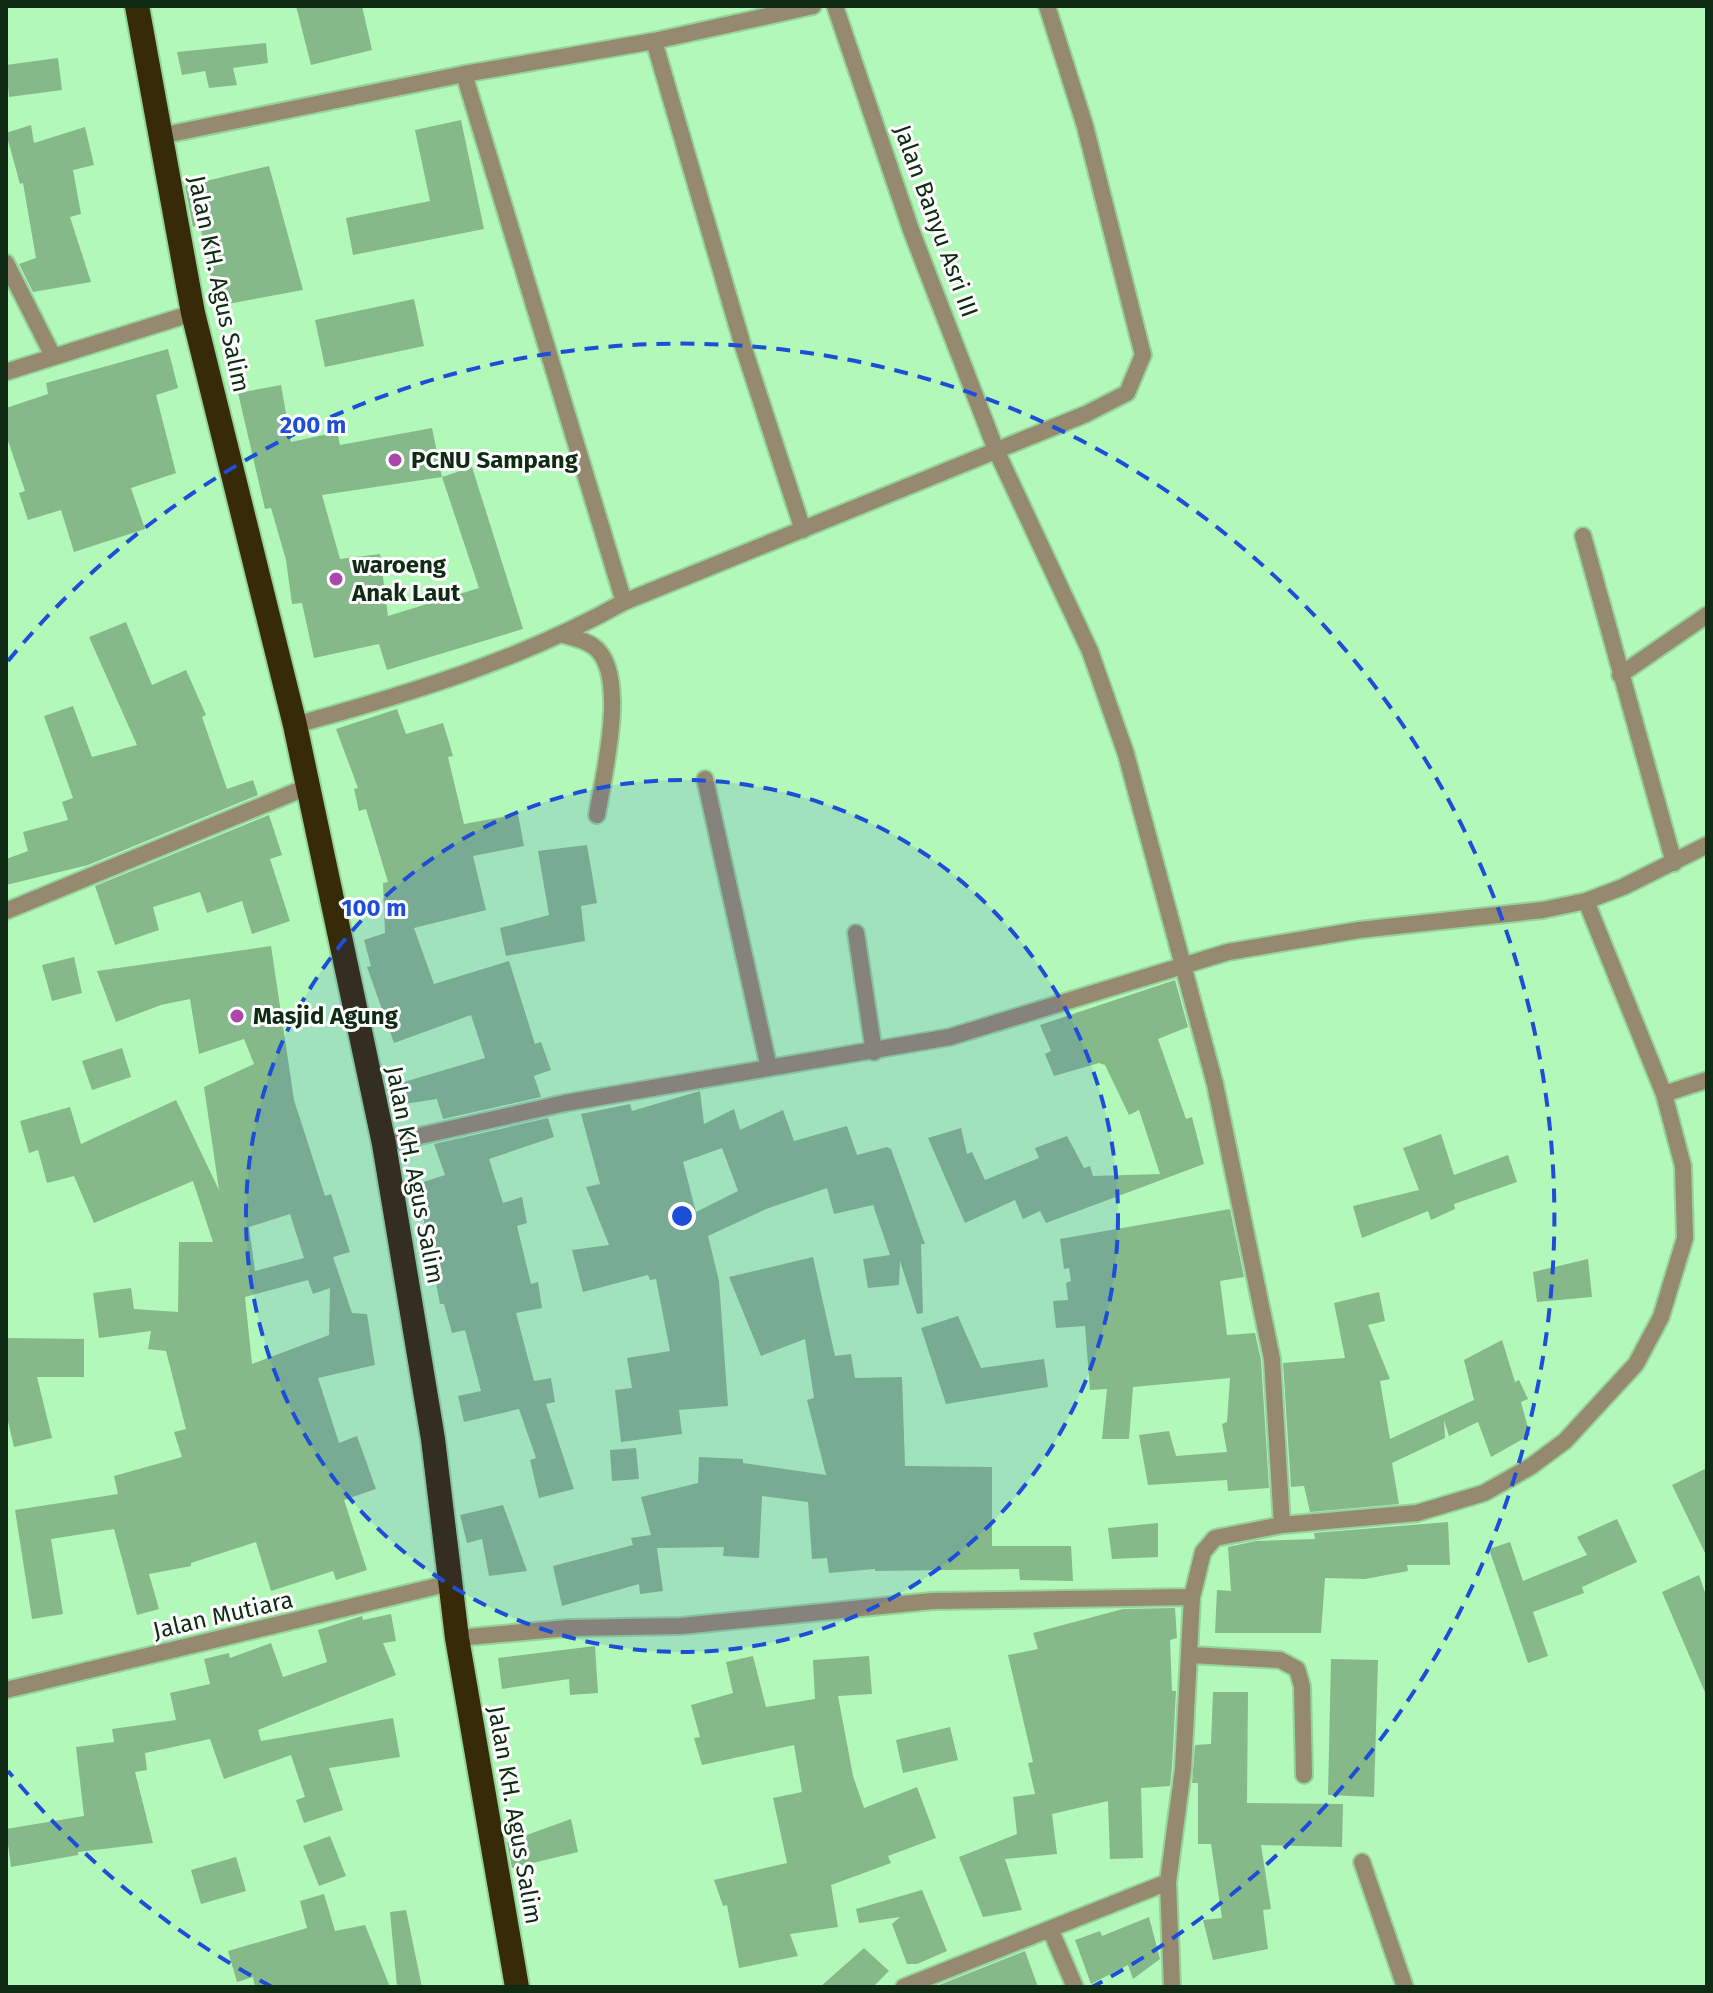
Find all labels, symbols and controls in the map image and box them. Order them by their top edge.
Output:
street label: Jalan Banyu Asri III [888,121,984,321]
street label: Jalan KH. Agus Salim [182,173,256,395]
text: 200 m [280,411,346,439]
place label: PCNU Sampang [411,446,579,474]
marker: PCNU Sampang [386,451,404,469]
place label: waroeng Anak Laut [351,551,461,607]
marker: waroeng Anak Laut [327,570,345,588]
text: 100 m [341,894,407,922]
place label: Masjid Agung [253,1002,399,1030]
marker: Masjid Agung [228,1007,246,1025]
street label: Jalan KH. Agus Salim [380,1064,450,1286]
centre of rings [668,1202,696,1230]
street label: Jalan Mutiara [150,1585,296,1645]
street label: Jalan KH. Agus Salim [482,1704,548,1926]

